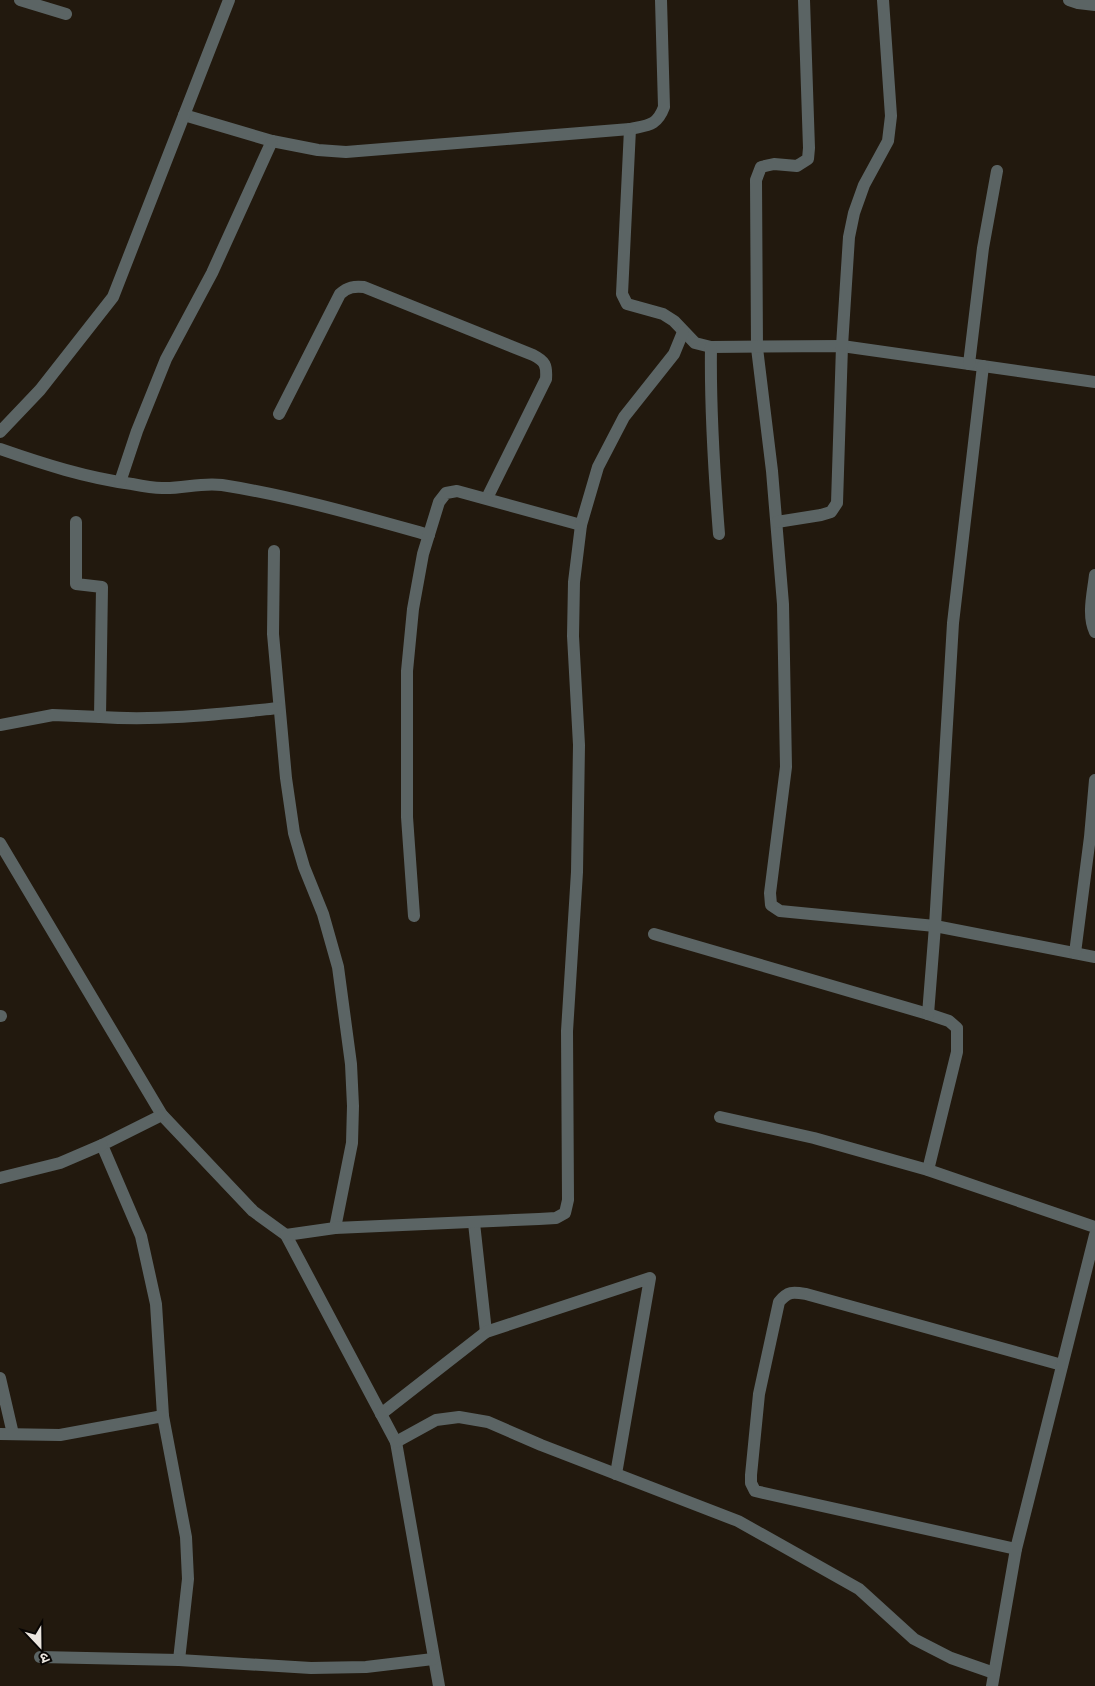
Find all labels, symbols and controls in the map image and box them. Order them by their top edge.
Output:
north arrow [15,1621,65,1671]
text: उ [37,1648,52,1667]

